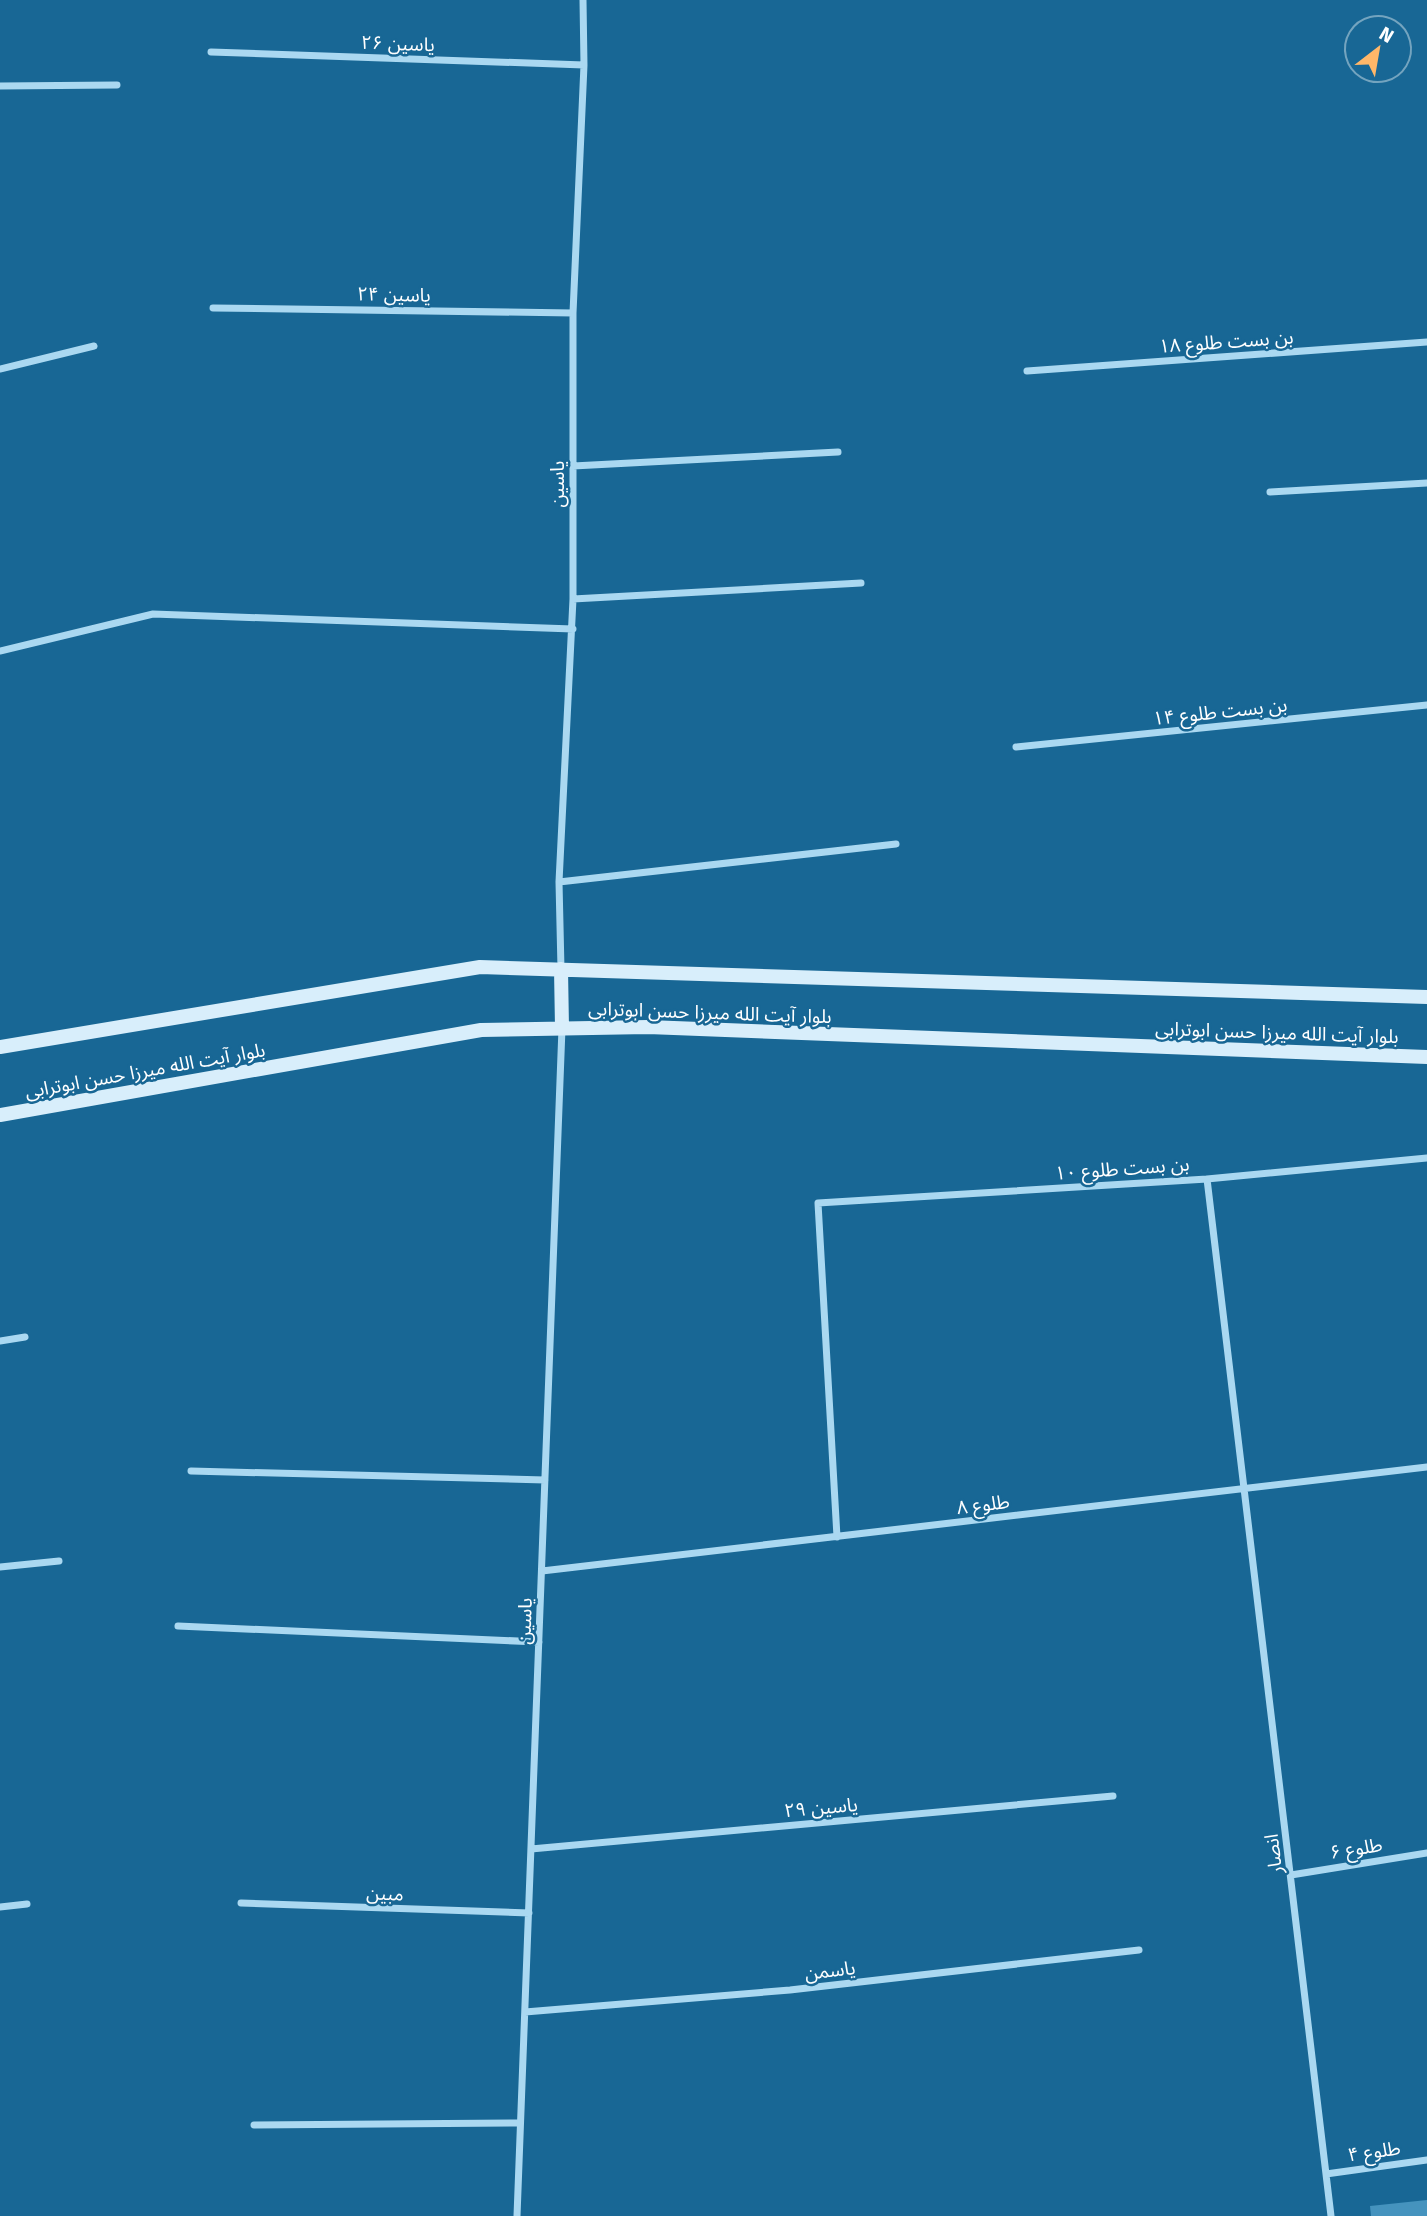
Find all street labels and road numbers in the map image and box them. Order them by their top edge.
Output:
street label: یاسین ۲۶ [361,31,435,56]
street label: یاسین ۲۴ [357,282,431,307]
street label: بن بست طلوع ۱۸ [1158,325,1294,360]
street label: یاسین [546,460,569,508]
street label: بن بست طلوع ۱۴ [1152,693,1289,732]
street label: بلوار آیت الله میرزا حسن ابوترابی [588,997,832,1028]
street label: بلوار آیت الله میرزا حسن ابوترابی [1155,1017,1399,1048]
street label: بلوار آیت الله میرزا حسن ابوترابی [23,1038,267,1103]
street label: بن بست طلوع ۱۰ [1054,1152,1190,1187]
street label: طلوع ۸ [955,1490,1011,1521]
street label: یاسین [512,1597,537,1645]
street label: یاسین ۲۹ [783,1793,859,1822]
street label: انصار [1260,1833,1287,1876]
street label: طلوع ۶ [1328,1833,1385,1866]
street label: مبین [366,1881,404,1906]
street label: یاسمن [803,1956,857,1985]
street label: طلوع ۴ [1346,2136,1402,2169]

